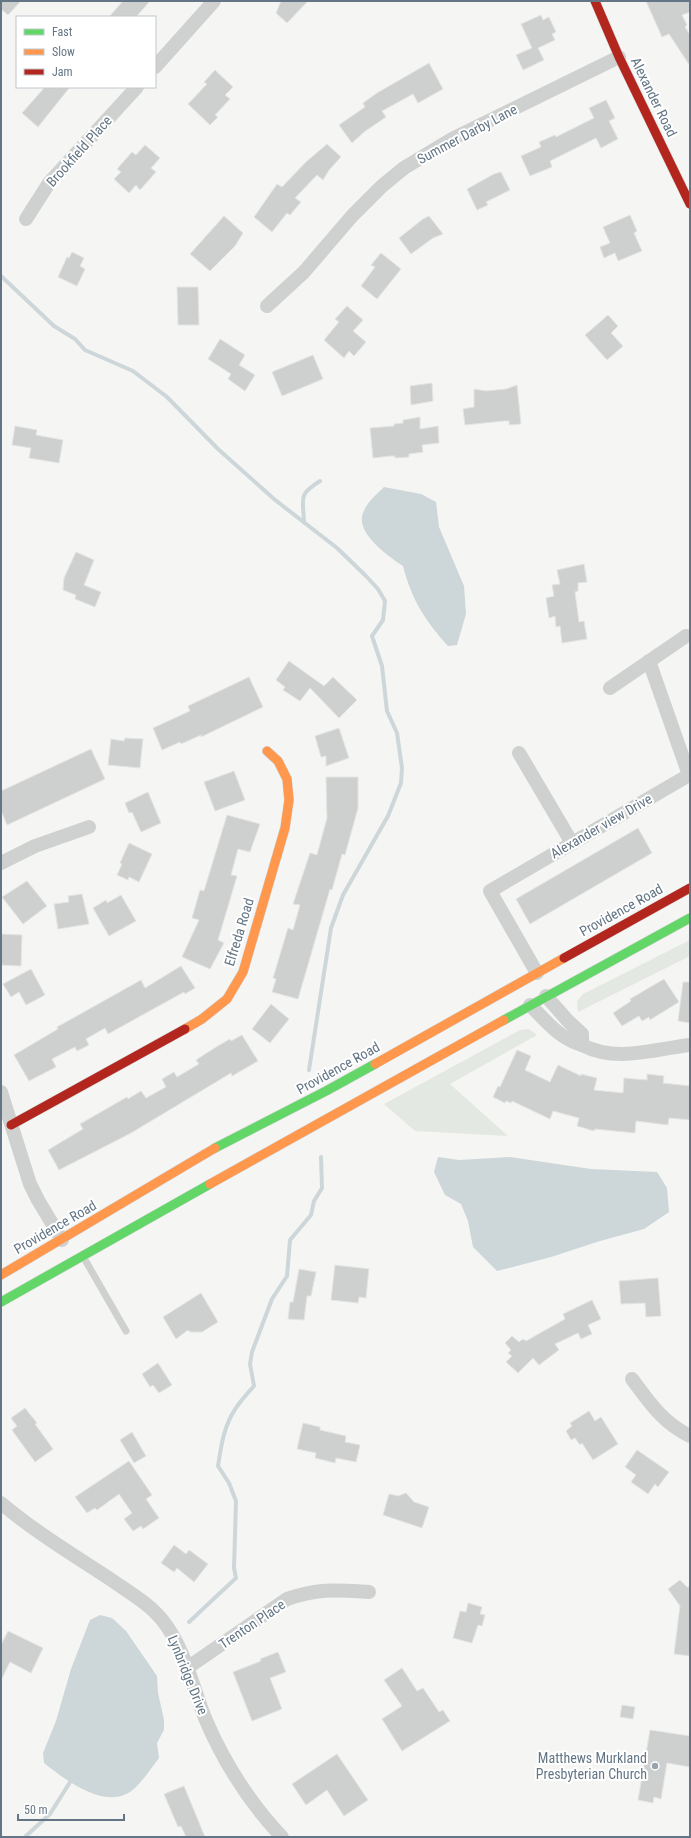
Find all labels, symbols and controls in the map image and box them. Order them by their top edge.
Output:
legend [16,16,156,88]
text: Fast [52,25,73,39]
text: Slow [52,45,75,59]
street label: Alexander Road [628,55,680,139]
text: Jam [52,65,73,79]
street label: Summer Darby Lane [414,101,520,167]
street label: Brookfield Place [43,112,115,190]
street label: Alexander view Drive [547,790,655,862]
street label: Providence Road [577,881,665,939]
street label: Elfreda Road [221,896,257,968]
street label: Providence Road [294,1039,382,1097]
street label: Providence Road [11,1197,99,1257]
street label: Trenton Place [216,1596,288,1652]
street label: Lynbridge Drive [165,1633,211,1717]
place label: Matthews Murkland Presbyterian Church [536,1750,647,1782]
marker: Matthews Murkland Presbyterian Church [650,1761,660,1771]
scale bar [18,1796,124,1822]
text: 50 m [24,1803,48,1817]

